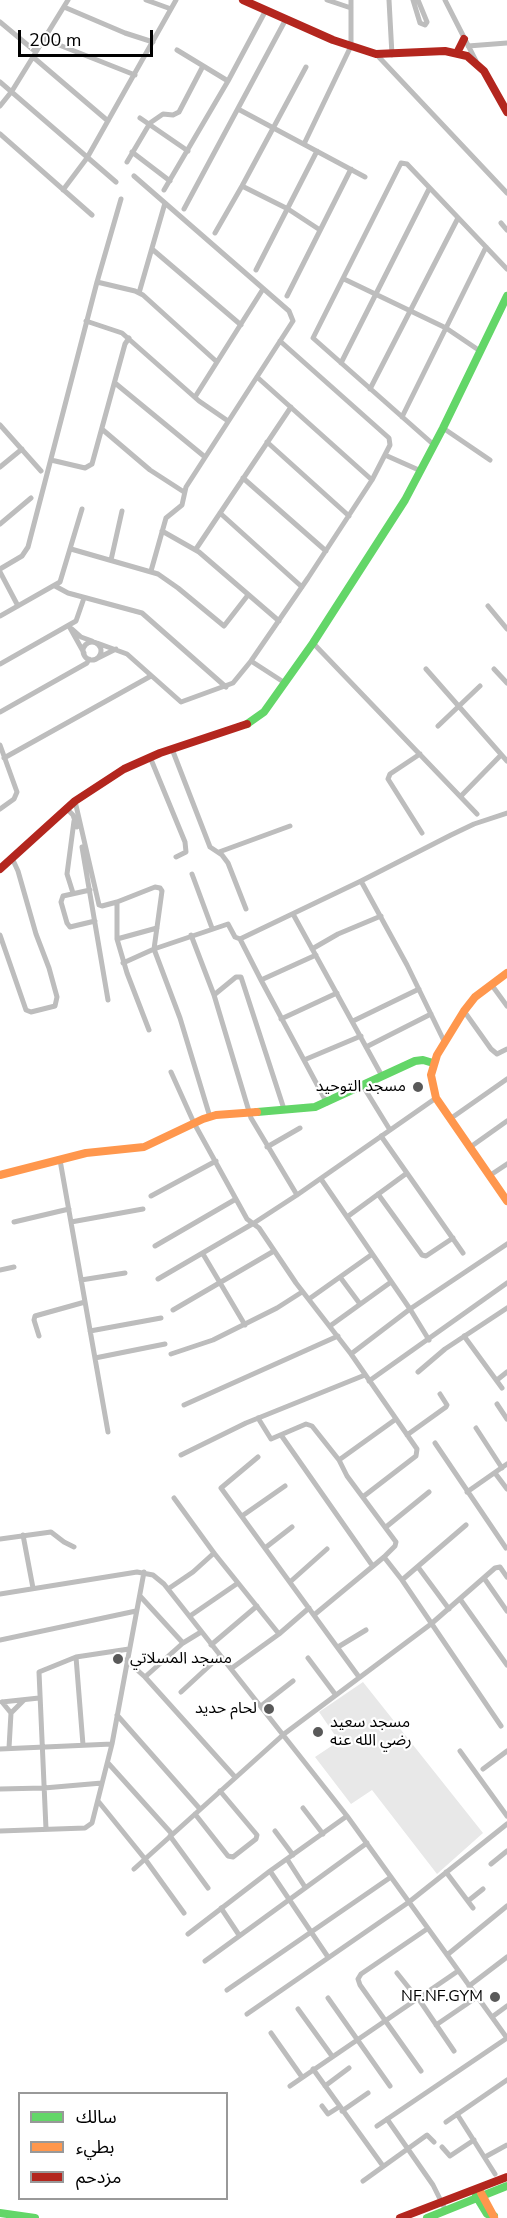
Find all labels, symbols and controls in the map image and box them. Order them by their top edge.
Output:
scale bar [21,18,156,56]
text: 200 m [29,28,81,52]
place label: مسجد التوحيد [316,1077,406,1097]
marker: مسجد التوحيد [411,1080,425,1094]
place label: مسجد المسلاتي [130,1649,232,1669]
marker: مسجد المسلاتي [111,1652,125,1666]
place label: لحام حديد [195,1699,257,1719]
marker: لحام حديد [262,1702,276,1716]
place label: مسجد سعيد رضي الله عنه [330,1713,412,1751]
marker: مسجد سعيد رضي الله عنه [311,1725,325,1739]
place label: NF.NF.GYM [401,1987,483,2007]
marker: NF.NF.GYM [488,1990,502,2004]
legend [18,2092,228,2200]
text: سالك [76,2105,117,2129]
text: بطيء [76,2135,114,2159]
text: مزدحم [76,2165,121,2189]

